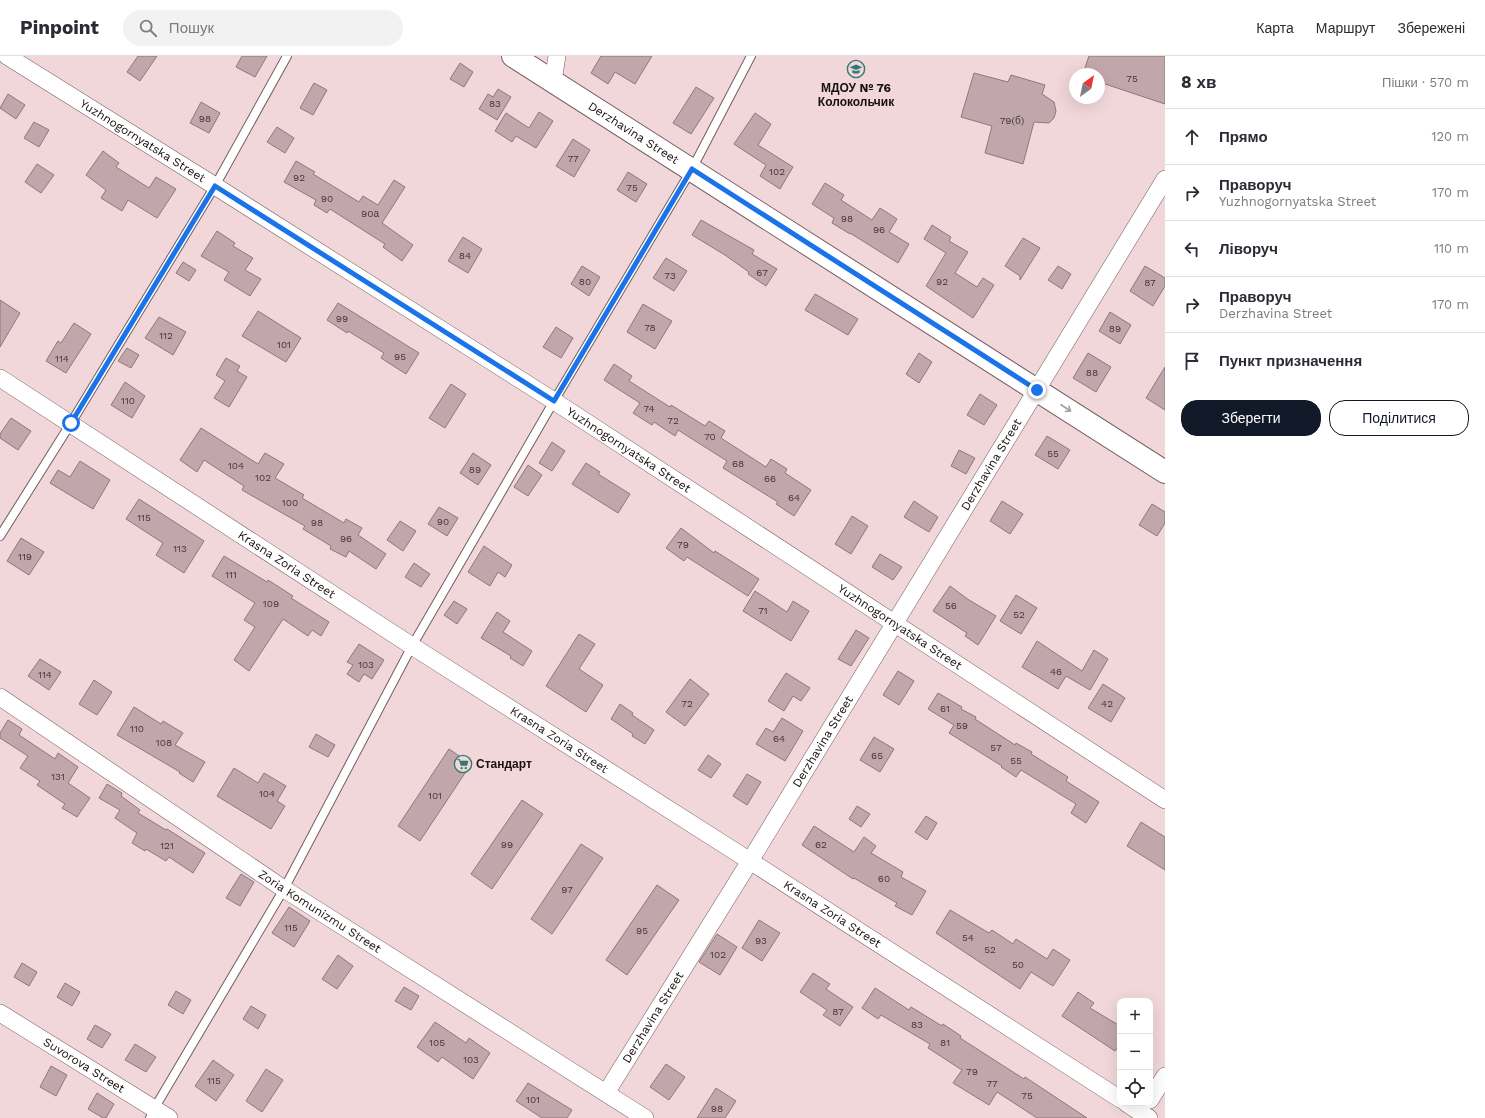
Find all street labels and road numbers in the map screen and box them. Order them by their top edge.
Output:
street label: Yuzhnogornyatska Street [77,96,208,185]
street label: Derzhavina Street [586,99,681,167]
street label: Yuzhnogornyatska Street [564,404,693,495]
street label: Derzhavina Street [958,416,1024,513]
street label: Krasna Zoria Street [235,528,338,601]
street label: Yuzhnogornyatska Street [835,581,965,673]
street label: Derzhavina Street [790,693,856,790]
street label: Krasna Zoria Street [508,703,611,776]
street label: Zoria Komunizmu Street [256,867,384,956]
street label: Krasna Zoria Street [781,877,884,950]
street label: Derzhavina Street [619,969,686,1066]
street label: Suvorova Street [41,1035,127,1096]

